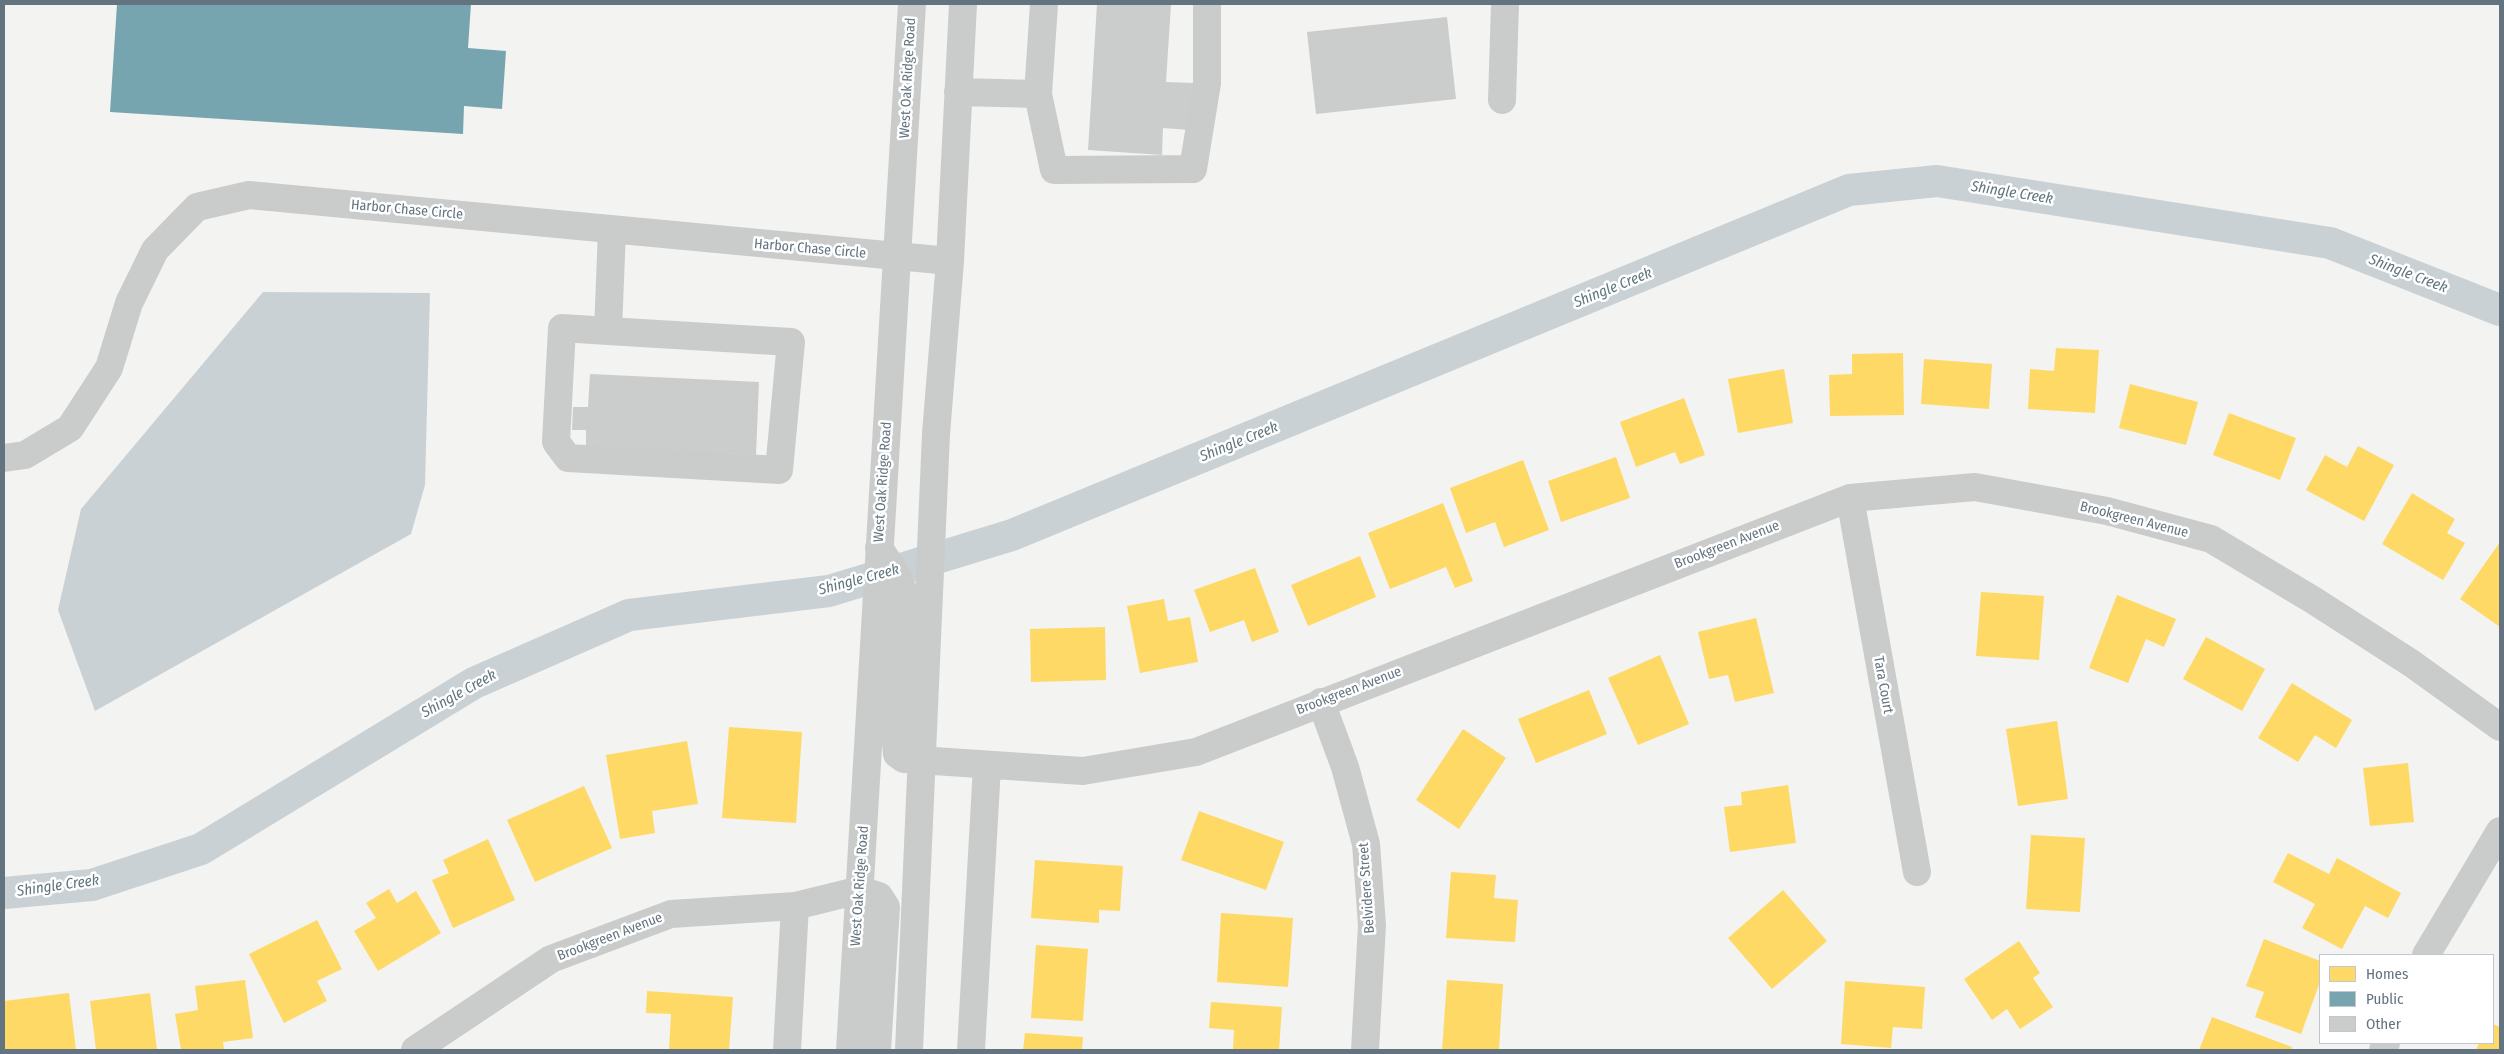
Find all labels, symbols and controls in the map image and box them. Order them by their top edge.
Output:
street label: West Oak Ridge Road [896,17,920,139]
water label: Shingle Creek [1970,178,2054,208]
street label: Harbor Chase Circle [350,197,464,223]
street label: Harbor Chase Circle [753,236,867,262]
water label: Shingle Creek [2366,251,2450,297]
water label: Shingle Creek [1571,264,1655,312]
water label: Shingle Creek [1197,418,1281,466]
street label: West Oak Ridge Road [870,421,896,543]
street label: Brookgreen Avenue [2078,498,2190,542]
street label: Brookgreen Avenue [1672,517,1782,573]
water label: Shingle Creek [817,561,901,599]
street label: Tara Court [1870,655,1896,715]
street label: Brookgreen Avenue [1294,663,1404,719]
water label: Shingle Creek [418,666,500,722]
street label: West Oak Ridge Road [847,825,873,947]
street label: Belvidere Street [1355,842,1379,934]
water label: Shingle Creek [16,871,100,901]
street label: Brookgreen Avenue [555,909,665,965]
legend [2319,954,2494,1044]
text: Homes [2366,965,2408,983]
text: Public [2366,990,2403,1008]
text: Other [2366,1015,2401,1033]

